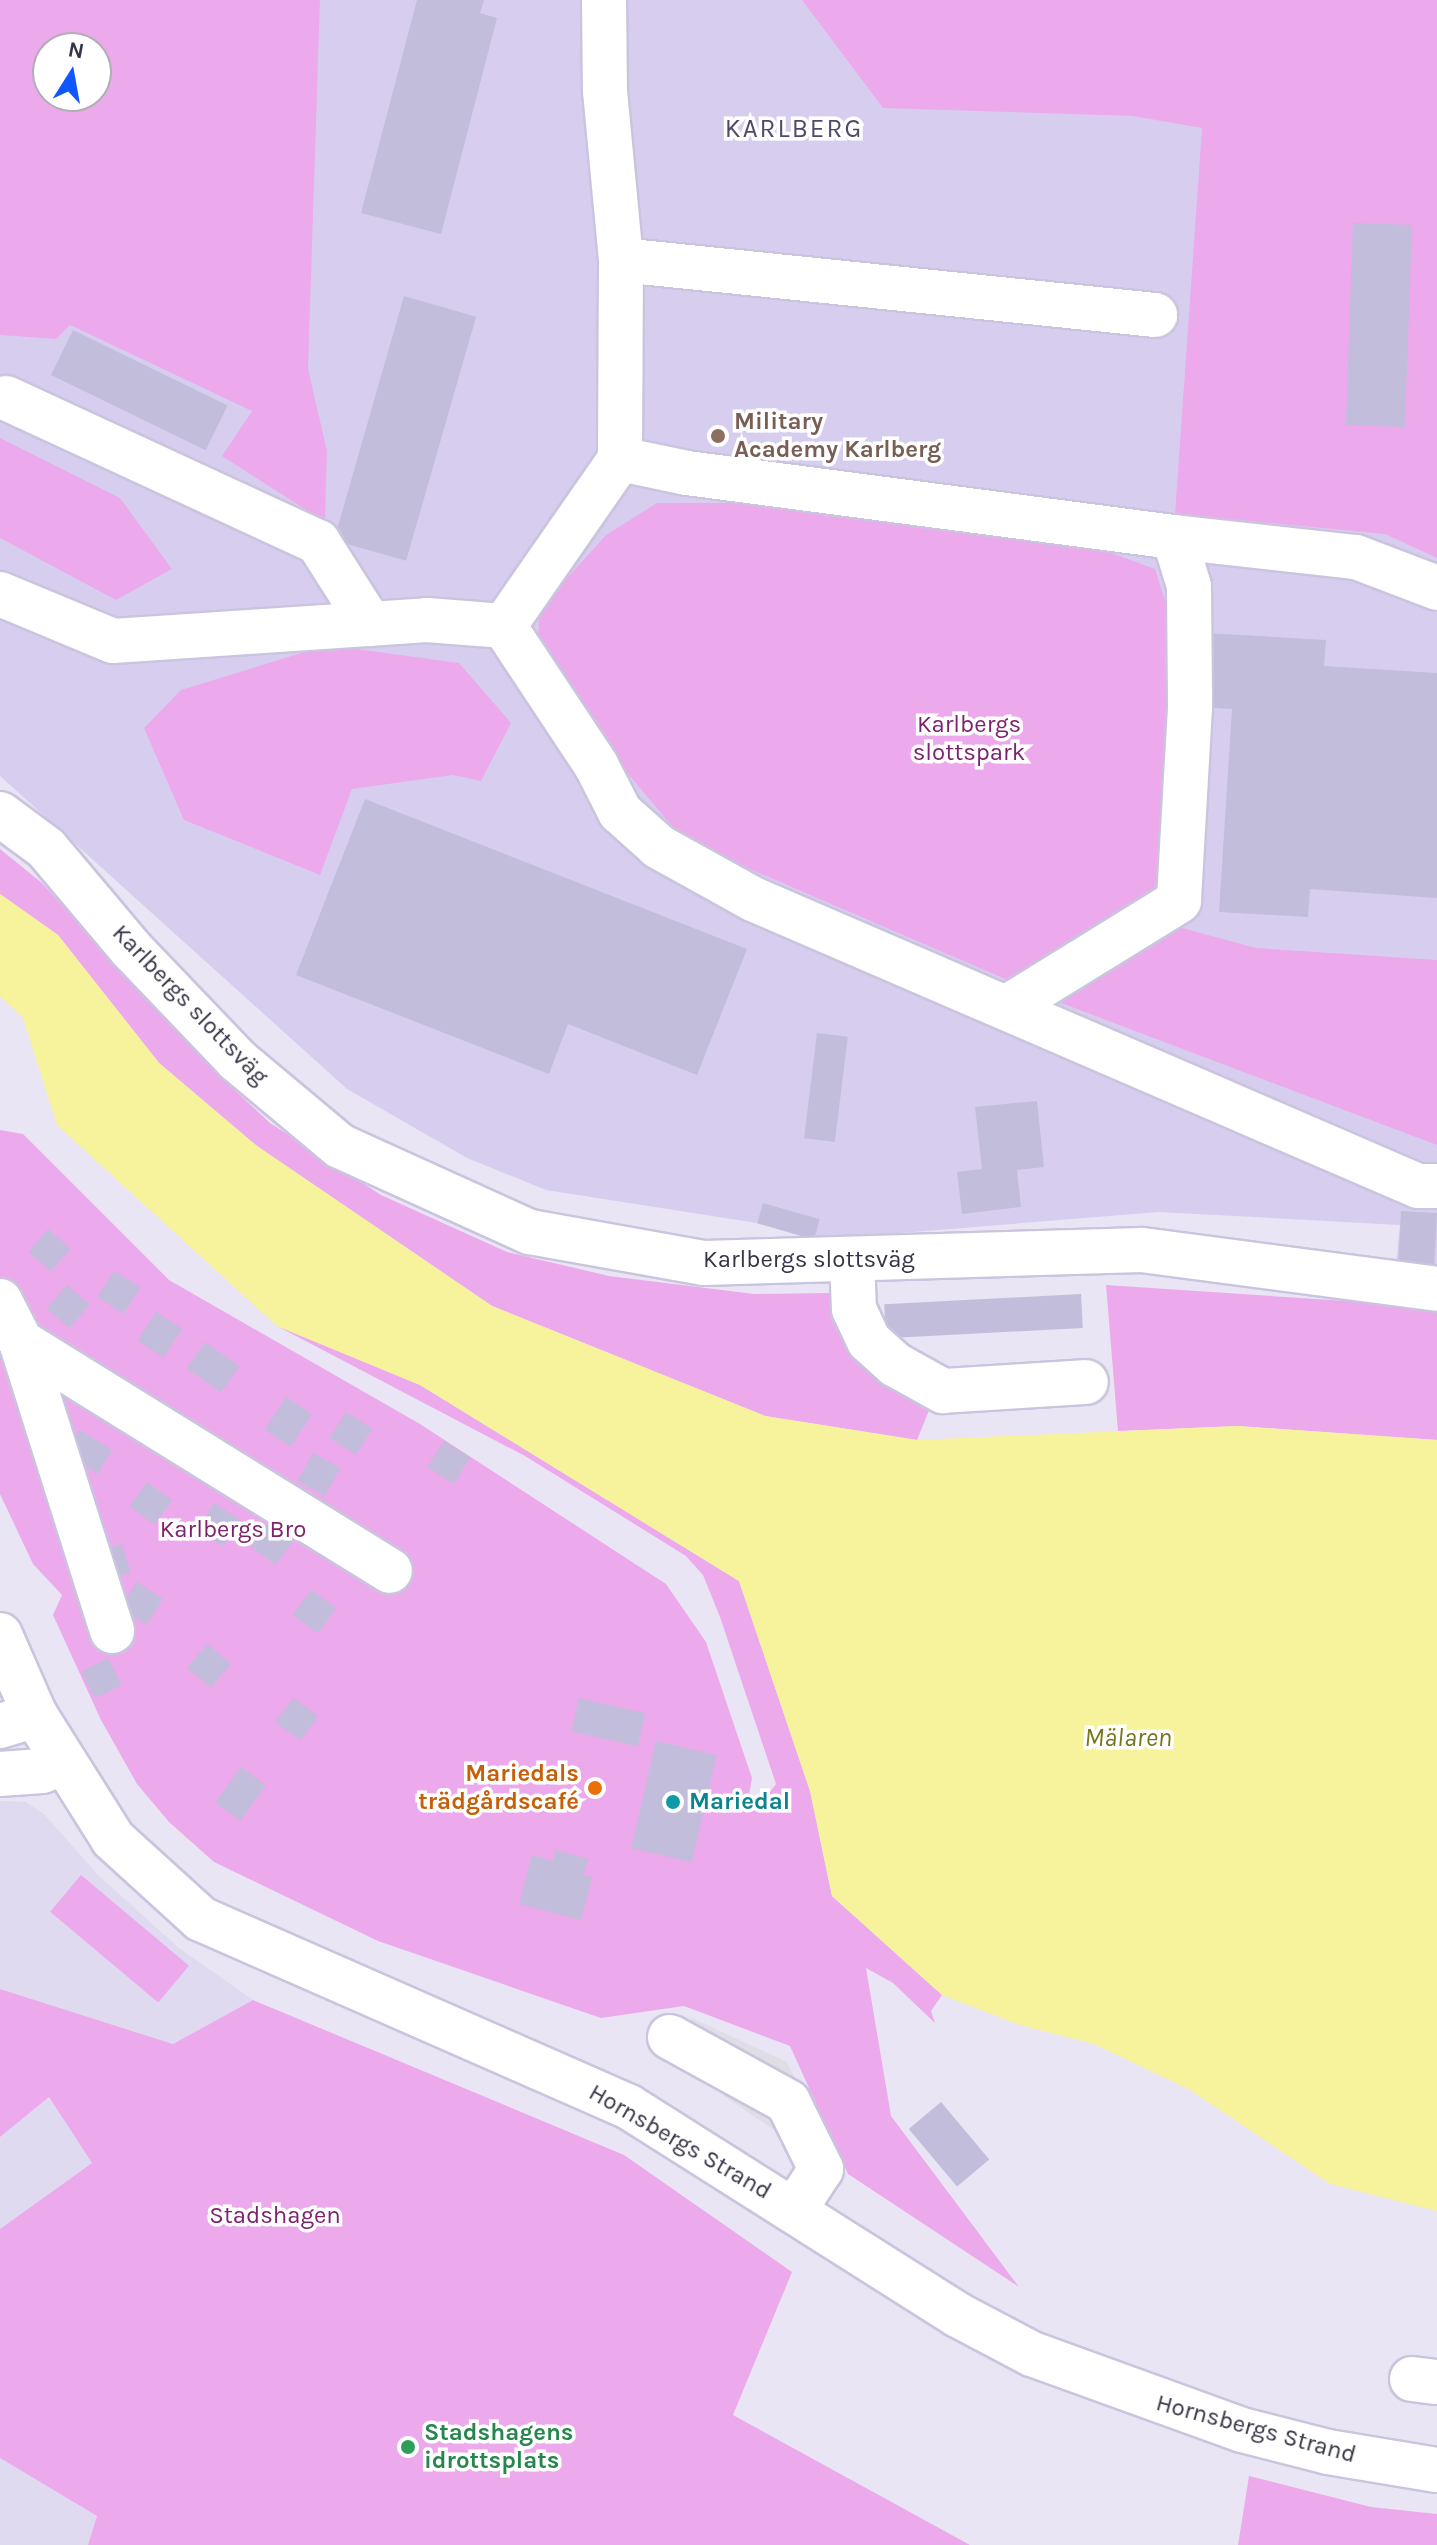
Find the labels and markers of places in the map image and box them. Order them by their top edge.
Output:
place label: Military Academy Karlberg [734,408,941,464]
marker: Military Academy Karlberg [709,427,727,445]
place label: Mariedals trädgårdscafé [418,1760,579,1816]
marker: Mariedals trädgårdscafé [586,1779,604,1797]
place label: Mariedal [689,1788,790,1816]
marker: Mariedal [664,1793,682,1811]
place label: Stadshagens idrottsplats [424,2419,573,2475]
marker: Stadshagens idrottsplats [399,2438,417,2456]

